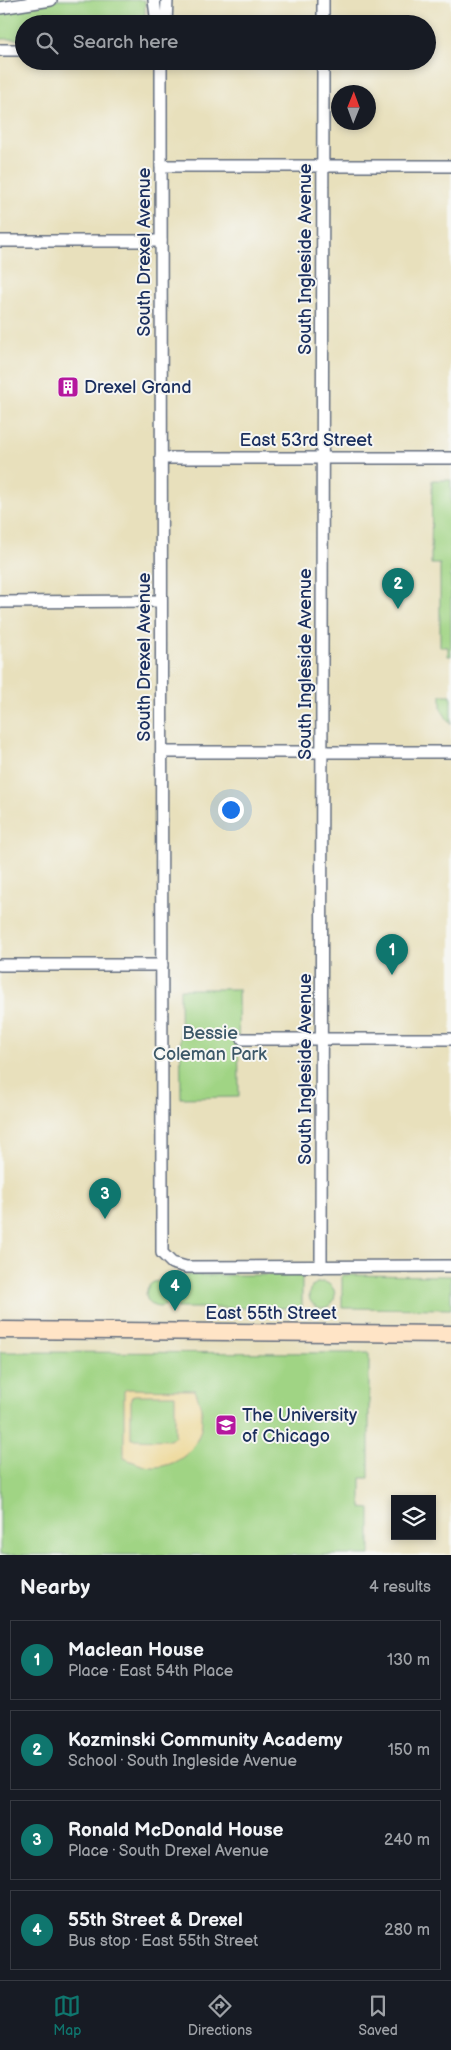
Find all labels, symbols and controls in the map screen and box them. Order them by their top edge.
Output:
search box [15,15,436,70]
icon: search [33,29,61,57]
text: Search here [73,31,178,54]
north arrow [331,85,376,130]
street label: South Ingleside Avenue [295,163,316,355]
street label: South Drexel Avenue [134,167,155,336]
building icon: Drexel Grand [56,375,80,399]
place label: Drexel Grand [84,377,191,398]
street label: East 53rd Street [239,430,373,451]
street label: South Ingleside Avenue [295,568,316,760]
pin: 2 [382,568,414,609]
street label: South Drexel Avenue [134,572,155,741]
your location [218,797,244,823]
pin: 1 [376,934,408,975]
street label: South Ingleside Avenue [295,973,316,1165]
park label: Bessie Coleman Park [153,1023,267,1065]
pin: 3 [89,1178,121,1219]
pin: 4 [159,1270,191,1311]
street label: East 55th Street [205,1303,337,1324]
place label: The University of Chicago [242,1405,358,1447]
school or university icon: The University of Chicago [214,1413,238,1437]
map controls [391,1495,436,1540]
button: layers [391,1495,436,1540]
text: Nearby [20,1575,90,1600]
text: 4 results [369,1578,431,1597]
text: Maclean House [68,1639,204,1662]
text: 1 [34,1651,40,1670]
text: 130 m [387,1651,430,1670]
text: Place · East 54th Place [68,1662,233,1681]
text: Kozminski Community Academy [68,1729,343,1752]
text: 2 [32,1741,42,1760]
text: 150 m [388,1741,430,1760]
text: School · South Ingleside Avenue [68,1752,297,1771]
text: Ronald McDonald House [68,1819,284,1842]
text: 3 [32,1831,42,1850]
text: 240 m [384,1831,430,1850]
text: Place · South Drexel Avenue [68,1842,269,1861]
text: 55th Street & Drexel [68,1909,243,1932]
text: 4 [32,1921,42,1940]
text: 280 m [384,1921,430,1940]
text: Bus stop · East 55th Street [68,1932,258,1951]
tab: Map [53,1992,81,2039]
tab: Directions [188,1992,252,2039]
tab: Saved [358,1992,398,2039]

